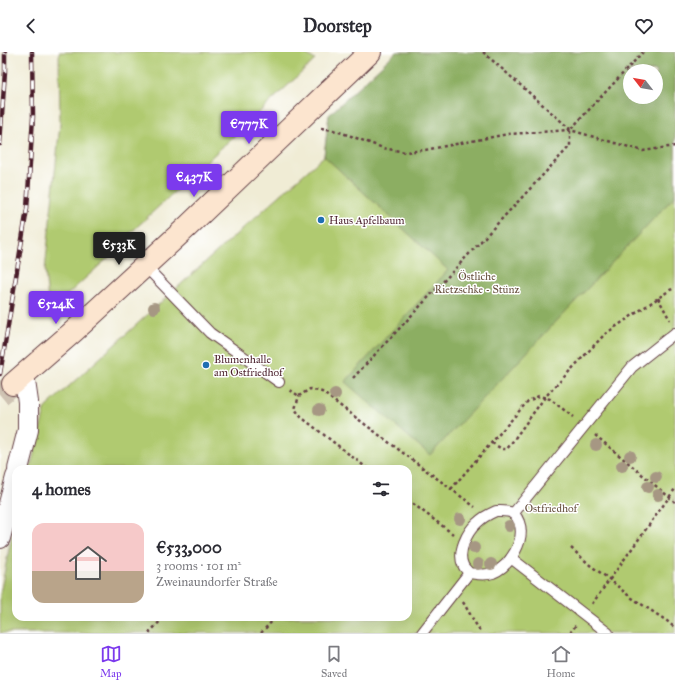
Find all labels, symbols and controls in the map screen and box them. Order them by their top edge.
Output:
icon: back [20,15,42,37]
text: Doorstep [303,15,372,37]
icon: heart [633,15,655,37]
north arrow [623,64,663,104]
map controls [623,64,663,104]
pin: €777K [221,111,277,145]
text: €777K [230,116,268,132]
pin: €437K [166,164,222,198]
text: €437K [176,169,212,185]
place label: Haus Apfelbaum [329,214,405,227]
marker: Haus Apfelbaum [316,215,326,225]
pin: €533K [91,232,147,266]
text: €533K [102,237,136,253]
park label: Östliche Rietzschke - Stünz [434,269,520,296]
pin: €524K [28,291,84,325]
text: €524K [38,296,74,312]
place label: Blumenhalle am Ostfriedhof [214,353,285,379]
marker: Blumenhalle am Ostfriedhof [201,360,211,370]
icon: filters [370,478,392,500]
text: 4 homes [32,479,91,500]
park label: Ostfriedhof [525,502,580,515]
text: €533,000 [156,537,222,558]
icon: home [64,539,112,587]
text: 3 rooms · 101 m² [156,558,241,574]
text: Zweinaundorfer Straße [156,574,278,590]
tab: Map [100,643,122,680]
tab: Saved [321,643,347,680]
tab: Home [547,643,575,680]

